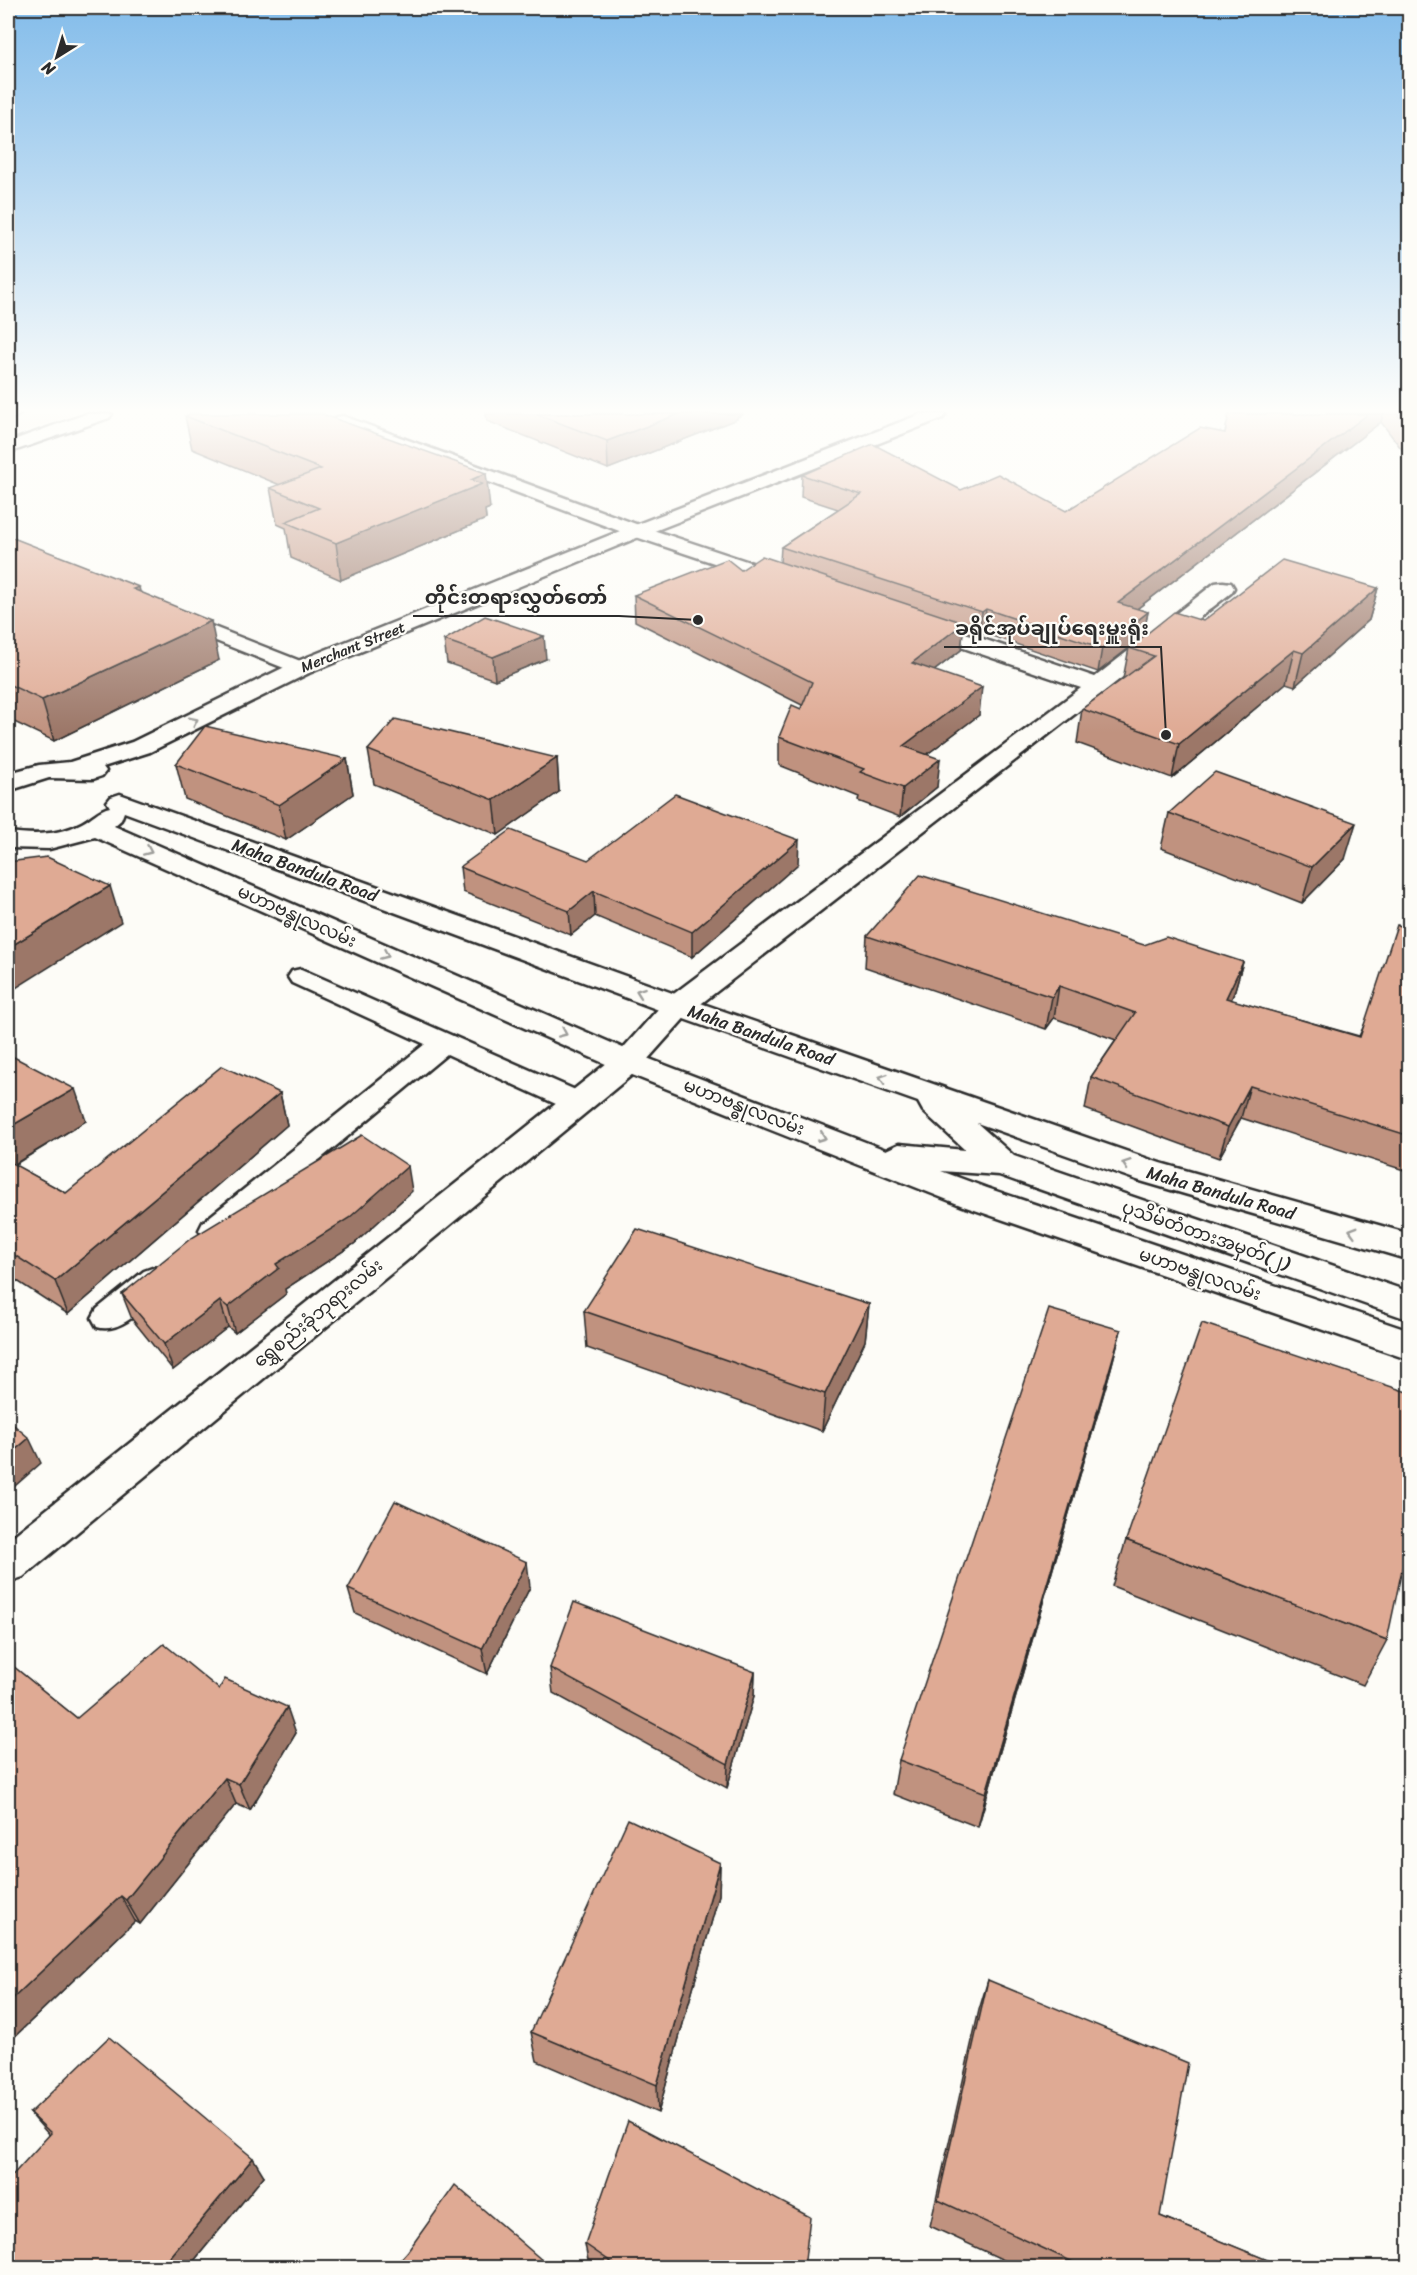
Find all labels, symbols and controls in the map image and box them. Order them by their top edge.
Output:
north arrow [27,27,87,87]
text: N [34,53,62,84]
callout: တိုင်းတရားလွှတ်တော် [413,578,619,616]
text: တိုင်းတရားလွှတ်တော် [425,580,607,615]
callout: ခရိုင်အုပ်ချုပ်ရေးမှူးရုံး [944,609,1161,647]
text: ခရိုင်အုပ်ချုပ်ရေးမှူးရုံး [955,611,1149,646]
street label: Merchant Street [297,614,410,680]
one-way arrow [187,717,198,728]
street label: Maha Bandula Road [227,829,384,912]
one-way arrow [142,843,153,855]
street label: မဟာဗန္ဓုလလမ်း [232,875,362,957]
one-way arrow [378,947,389,959]
one-way arrow [635,986,646,999]
street label: Maha Bandula Road [683,995,840,1076]
one-way arrow [557,1026,568,1038]
street label: မဟာဗန္ဓုလလမ်း [679,1069,809,1145]
one-way arrow [878,1073,889,1086]
one-way arrow [816,1130,827,1142]
street label: Maha Bandula Road [1143,1156,1301,1230]
one-way arrow [1121,1159,1132,1172]
street label: ပုသိမ်တံတားအမှတ်(၂) [1118,1191,1296,1279]
one-way arrow [1348,1226,1359,1238]
street label: မဟာဗန္ဓုလလမ်း [1134,1238,1266,1310]
street label: ရွှေစည်းခုံဘုရားလမ်း [246,1250,390,1376]

